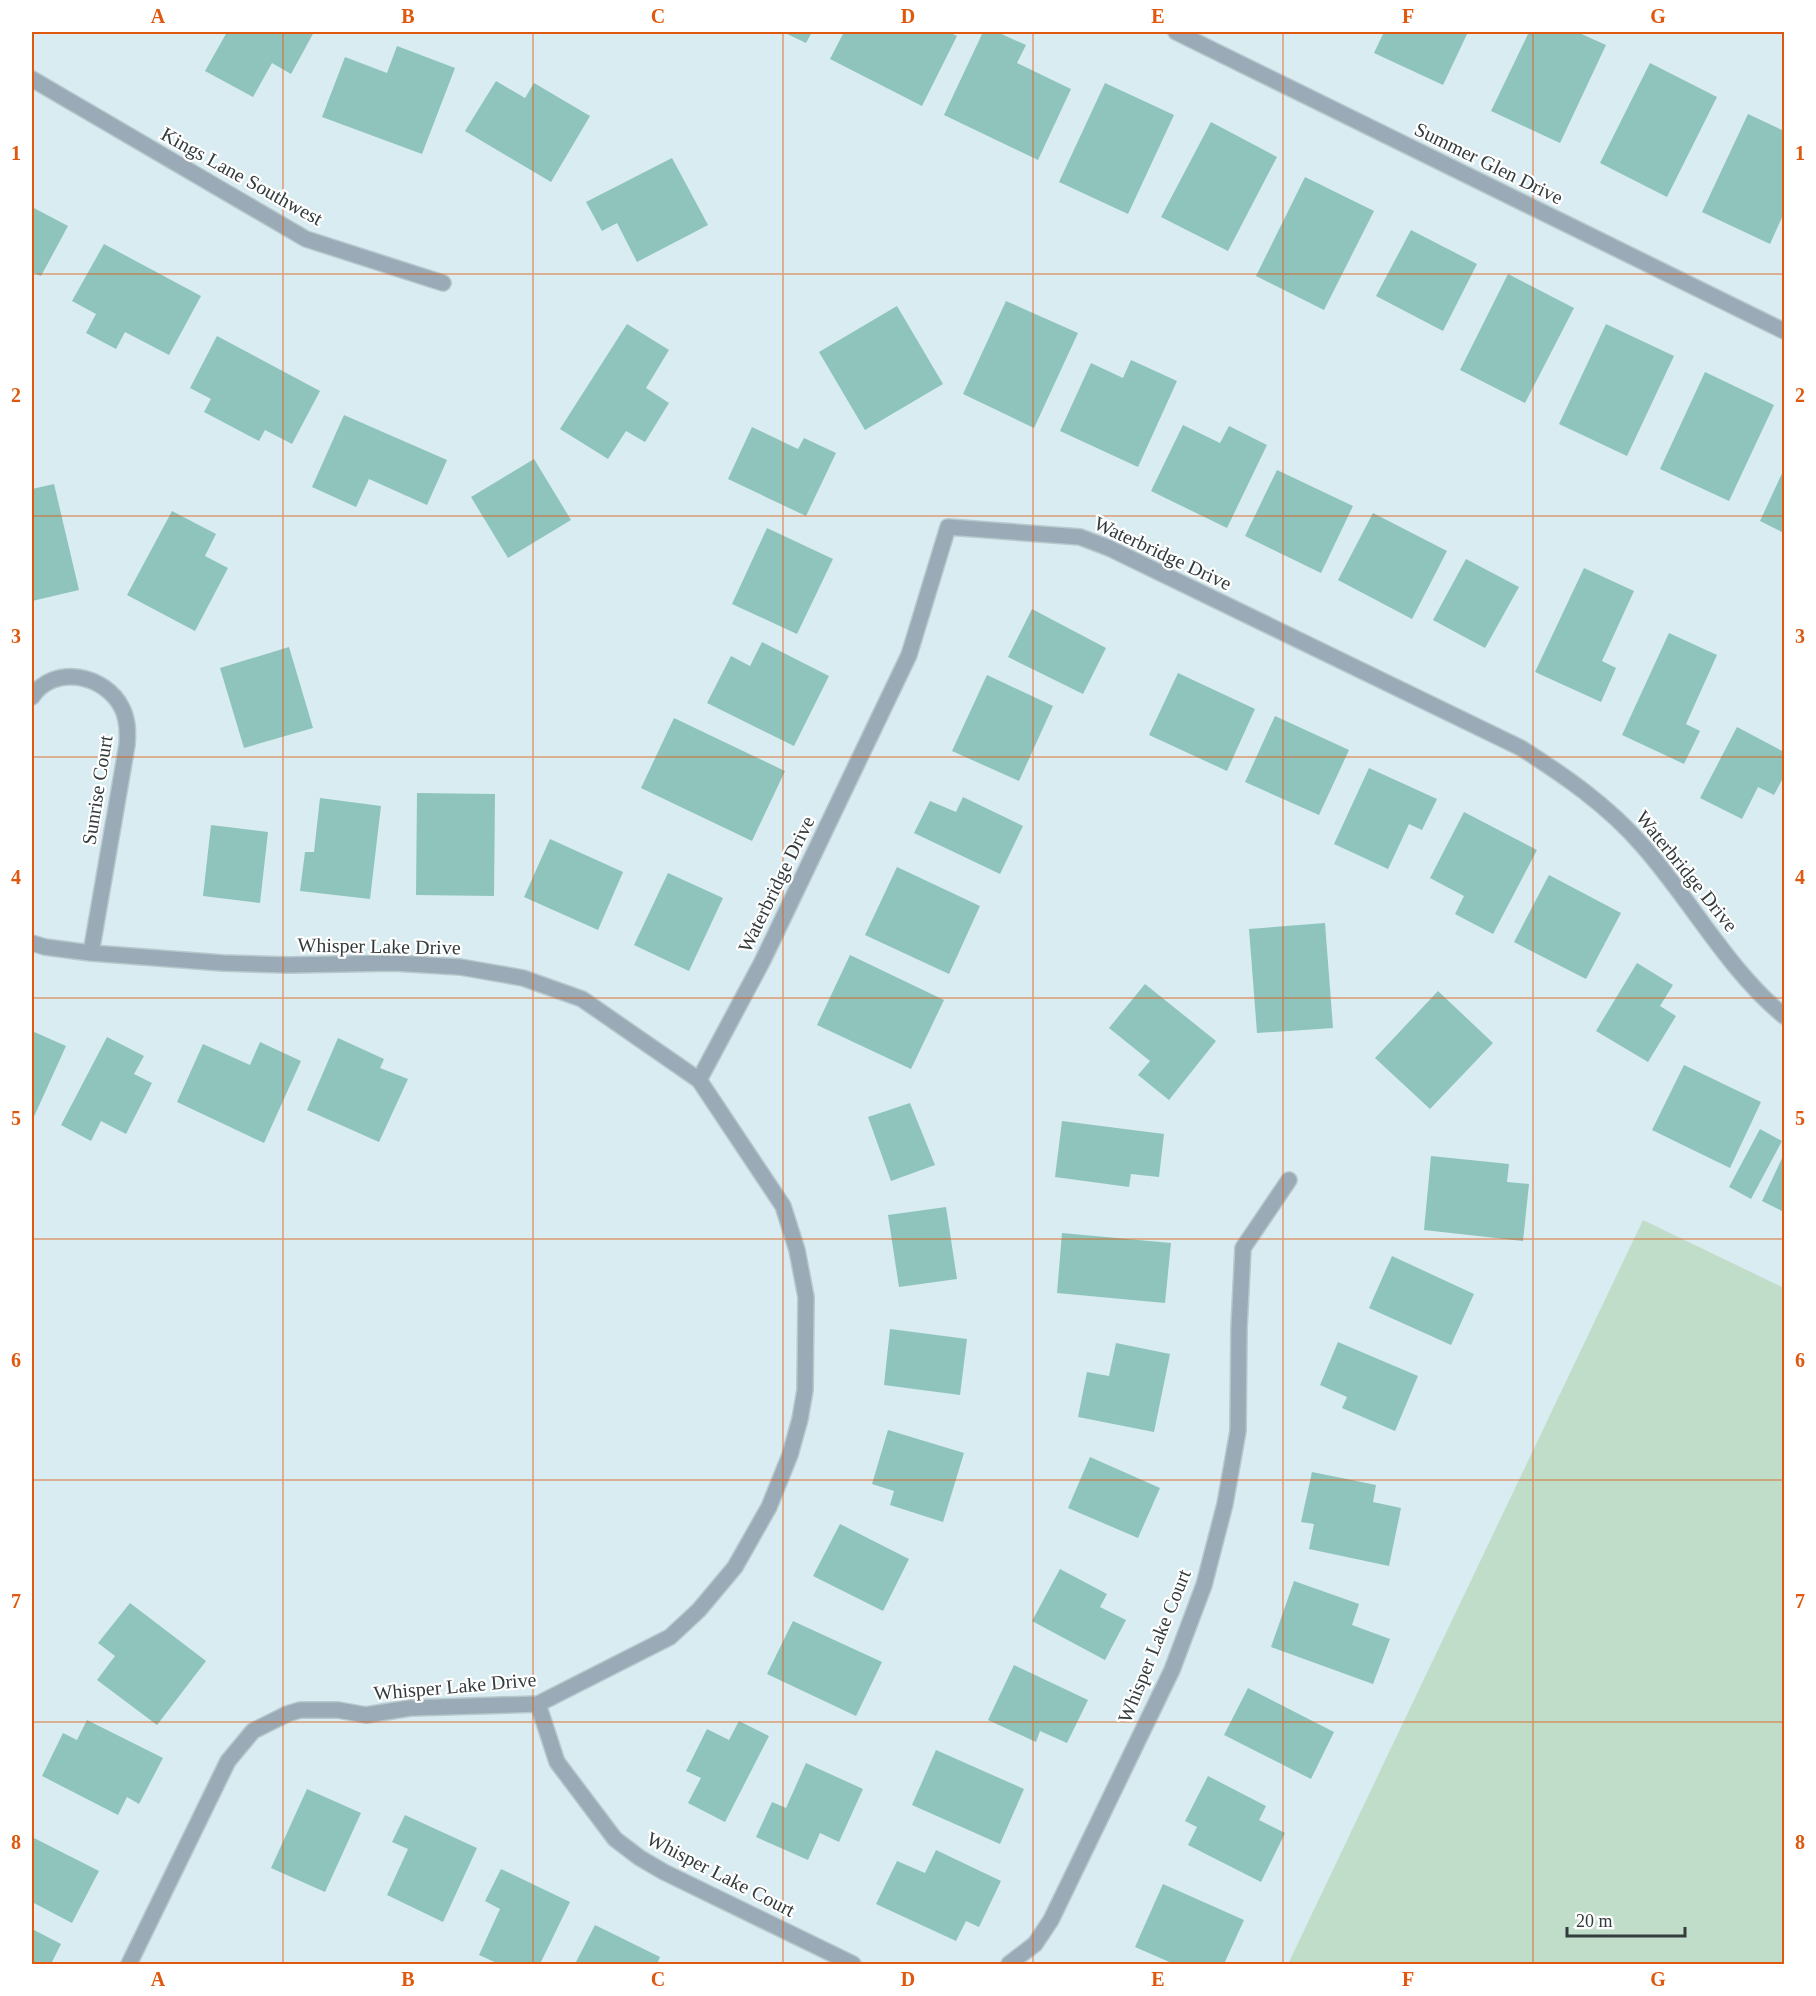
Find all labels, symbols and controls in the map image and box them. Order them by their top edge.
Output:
text: A [151,5,166,27]
text: B [401,5,415,27]
text: C [651,5,665,27]
text: D [901,5,915,27]
text: E [1151,5,1165,27]
text: F [1402,5,1414,27]
text: G [1650,5,1666,27]
street label: Summer Glen Drive [1411,118,1567,208]
street label: Kings Lane Southwest [157,122,327,231]
text: 1 [11,142,21,164]
text: 1 [1795,142,1805,164]
text: 2 [11,384,21,406]
text: 2 [1795,384,1805,406]
street label: Waterbridge Drive [1090,512,1235,595]
text: 3 [11,625,21,647]
text: 3 [1795,625,1805,647]
street label: Sunrise Court [77,733,117,846]
street label: Waterbridge Drive [1631,806,1742,936]
street label: Waterbridge Drive [733,812,819,956]
text: 4 [11,866,21,888]
text: 4 [1795,866,1805,888]
street label: Whisper Lake Drive [297,934,461,959]
text: 5 [11,1107,21,1129]
text: 5 [1795,1107,1805,1129]
text: 6 [11,1349,21,1371]
text: 6 [1795,1349,1805,1371]
street label: Whisper Lake Court [1113,1566,1196,1726]
text: 7 [11,1590,21,1612]
text: 7 [1795,1590,1805,1612]
street label: Whisper Lake Drive [373,1668,537,1705]
street label: Whisper Lake Court [643,1827,799,1922]
text: 8 [11,1831,21,1853]
text: 8 [1795,1831,1805,1853]
scale bar [1567,1900,1686,1938]
text: 20 m [1576,1911,1613,1931]
text: A [151,1968,166,1990]
text: B [401,1968,415,1990]
text: C [651,1968,665,1990]
text: D [901,1968,915,1990]
text: E [1151,1968,1165,1990]
text: F [1402,1968,1414,1990]
text: G [1650,1968,1666,1990]

